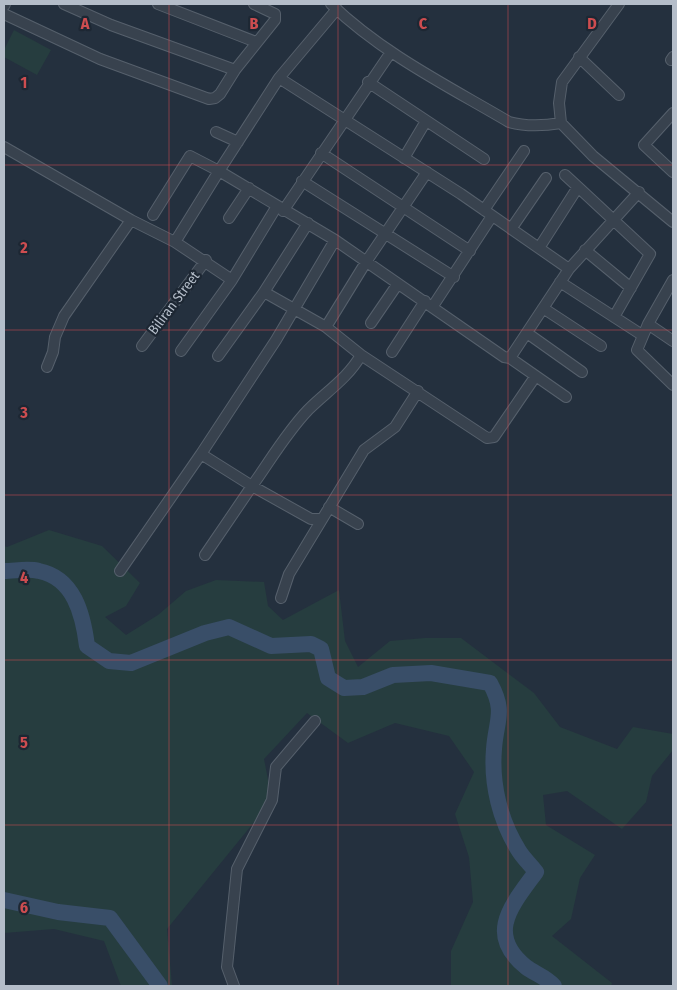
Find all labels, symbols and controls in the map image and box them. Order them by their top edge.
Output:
text: A [80,14,90,33]
text: B [250,14,259,33]
text: C [419,14,428,33]
text: D [587,14,597,33]
text: 1 [21,73,27,92]
text: 2 [19,238,28,257]
street label: Biliran Street [145,268,204,338]
text: 3 [19,403,28,422]
text: 4 [20,568,28,587]
text: 5 [20,733,28,752]
text: 6 [20,898,28,917]

